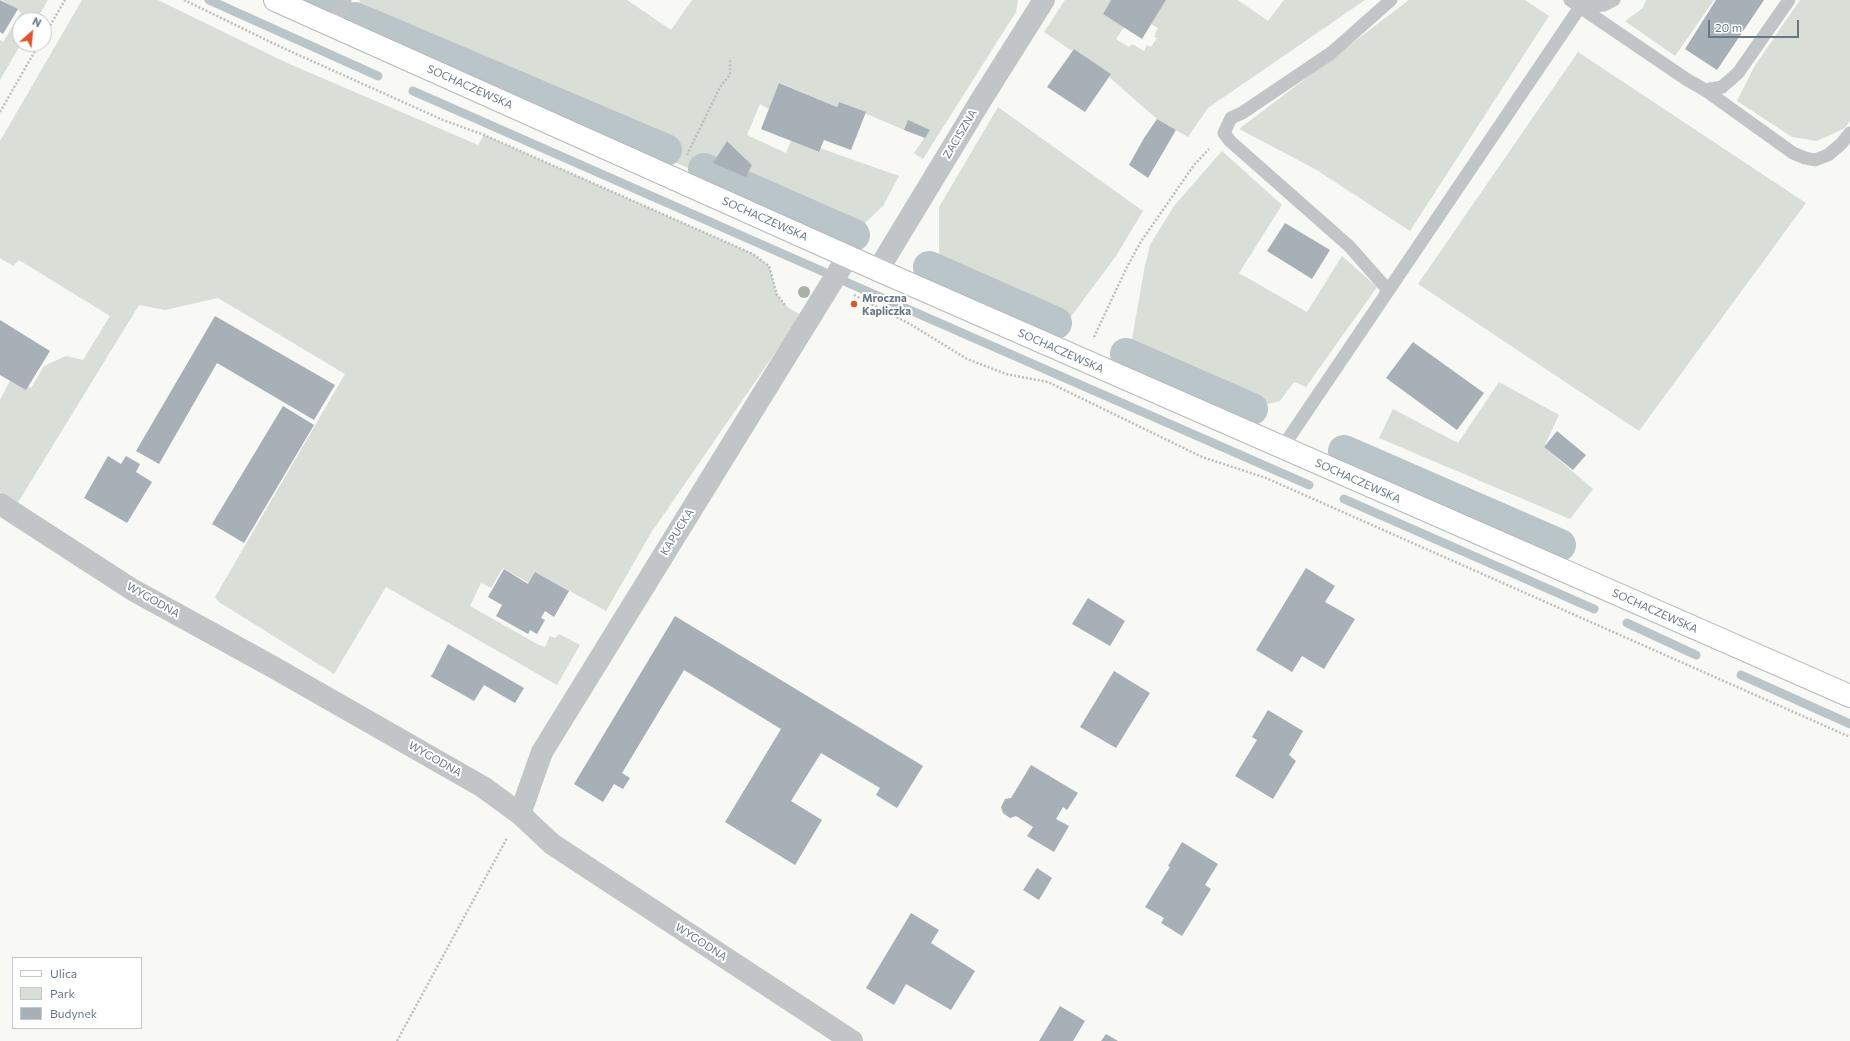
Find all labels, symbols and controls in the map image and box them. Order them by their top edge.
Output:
north arrow [12,12,52,52]
scale bar [1710,12,1801,38]
text: N [31,14,44,29]
text: 20 m [1715,20,1742,34]
street label: SOCHACZEWSKA [425,62,515,112]
street label: ZACISZNA [940,107,980,161]
street label: SOCHACZEWSKA [720,194,810,244]
place label: Mroczna Kapliczka [862,291,911,317]
marker: Mroczna Kapliczka [849,299,859,309]
street label: SOCHACZEWSKA [1016,326,1106,376]
street label: SOCHACZEWSKA [1313,456,1403,506]
street label: KAPUCKA [658,506,696,558]
street label: WYGODNA [124,580,182,620]
street label: SOCHACZEWSKA [1610,586,1700,636]
street label: WYGODNA [406,739,464,779]
street label: WYGODNA [673,920,729,964]
legend [12,957,142,1029]
text: Ulica [50,966,77,980]
text: Park [50,986,75,1000]
text: Budynek [50,1006,97,1020]

